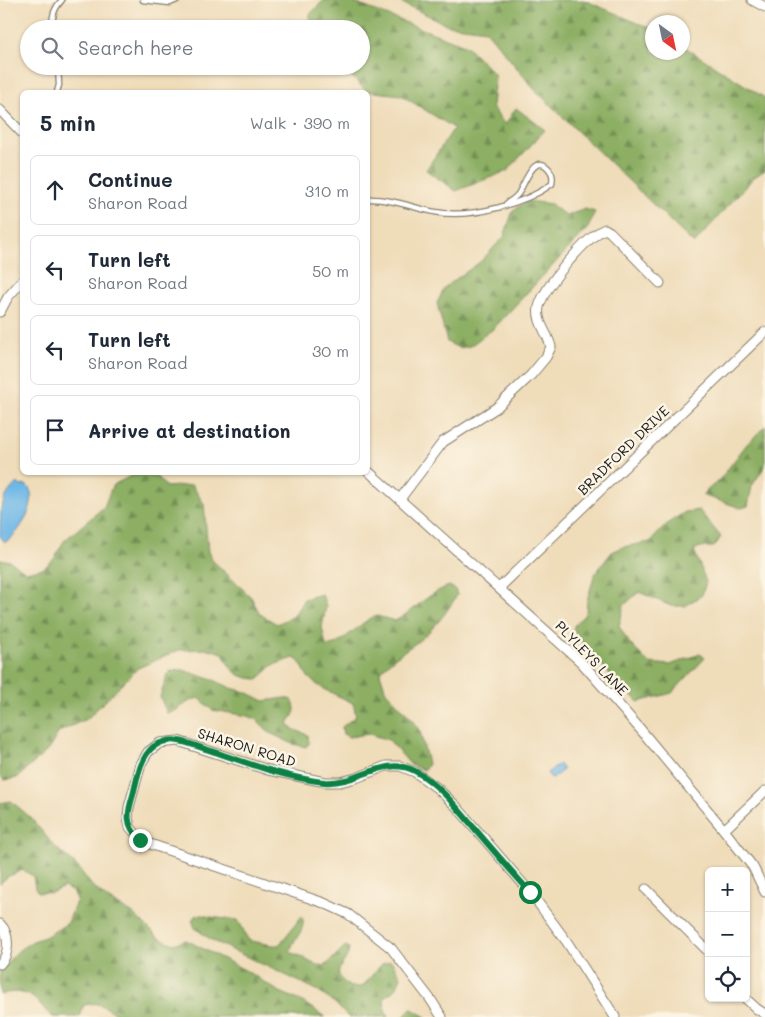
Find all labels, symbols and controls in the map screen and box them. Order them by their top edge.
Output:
north arrow [645,15,690,60]
search box [20,20,370,75]
icon: search [38,34,66,62]
text: Search here [78,35,194,60]
text: 5 min [40,109,96,136]
text: Walk · 390 m [250,112,350,133]
text: Continue [88,167,173,192]
icon: ahead [41,176,69,204]
text: 310 m [305,180,349,201]
text: Sharon Road [88,192,187,213]
text: Turn left [88,247,171,272]
icon: left [41,256,69,284]
text: 50 m [312,260,349,281]
text: Sharon Road [88,272,187,293]
text: Turn left [88,327,171,352]
icon: left [41,336,69,364]
text: 30 m [312,340,349,361]
text: Sharon Road [88,352,187,373]
street label: BRADFORD DRIVE [573,401,673,499]
icon: arrive [41,416,69,444]
text: Arrive at destination [88,418,291,443]
street label: PLYLEYS LANE [551,616,633,700]
street label: SHARON ROAD [196,723,298,771]
route end [129,829,152,852]
map controls [705,867,750,1002]
button: + [705,867,750,912]
route start [519,881,542,904]
button: − [705,912,750,957]
button: locate [705,957,750,1002]

